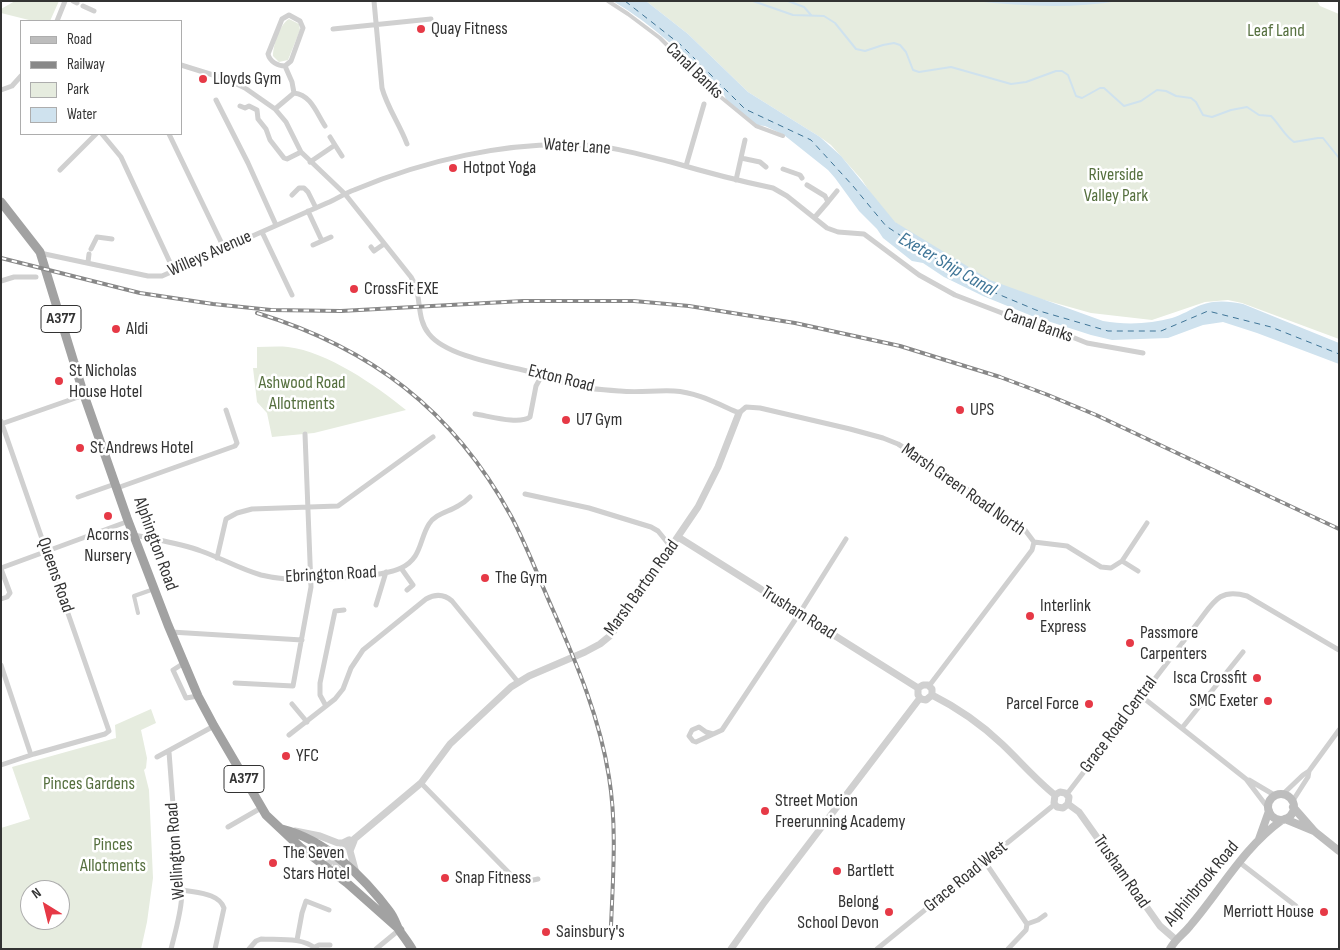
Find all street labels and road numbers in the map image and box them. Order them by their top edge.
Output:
street label: Canal Banks [661,38,727,104]
street label: Water Lane [543,134,611,160]
street label: Willeys Avenue [165,226,255,282]
street label: Canal Banks [1000,304,1076,348]
road number: A377 [41,306,81,332]
street label: Exton Road [526,360,596,398]
street label: Marsh Green Road North [897,439,1029,541]
street label: Alphington Road [128,494,182,594]
street label: Queens Road [32,535,78,615]
street label: Marsh Barton Road [600,536,684,640]
street label: Ebrington Road [285,562,377,588]
street label: Trusham Road [757,582,839,644]
street label: Grace Road Central [1076,673,1162,777]
road number: A377 [224,766,264,792]
street label: Wellington Road [162,802,190,900]
street label: Trusham Road [1088,831,1154,913]
street label: Grace Road West [920,837,1012,917]
street label: Alphinbrook Road [1160,837,1244,931]

